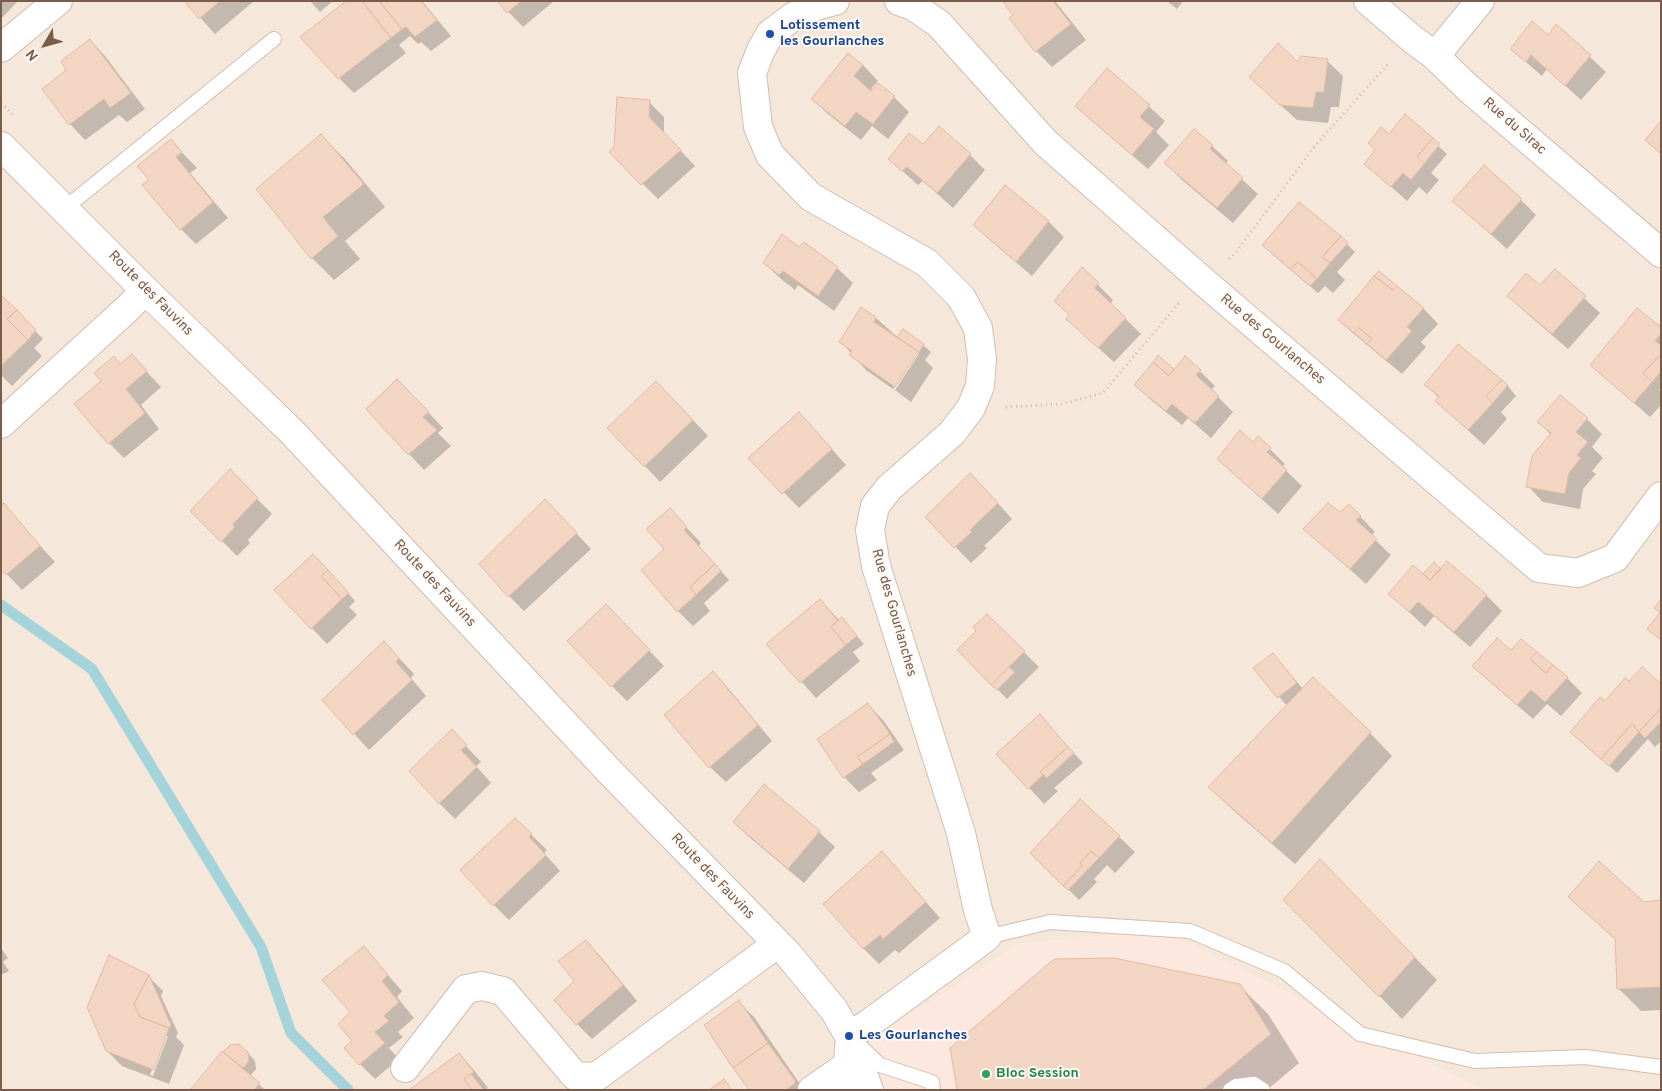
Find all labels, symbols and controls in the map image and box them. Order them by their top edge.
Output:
place label: Lotissement les Gourlanches [780,18,884,50]
north arrow [20,20,70,70]
marker: Lotissement les Gourlanches [764,28,776,40]
text: N [23,45,43,64]
street label: Rue du Sirac [1479,95,1549,159]
street label: Route des Fauvins [104,248,196,340]
street label: Rue des Gourlanches [1216,291,1328,389]
street label: Route des Fauvins [389,537,479,631]
street label: Rue des Gourlanches [867,547,919,679]
street label: Route des Fauvins [667,831,757,923]
place label: Les Gourlanches [859,1028,967,1044]
marker: Les Gourlanches [843,1030,855,1042]
place label: Bloc Session [996,1066,1079,1082]
marker: Bloc Session [980,1068,992,1080]

